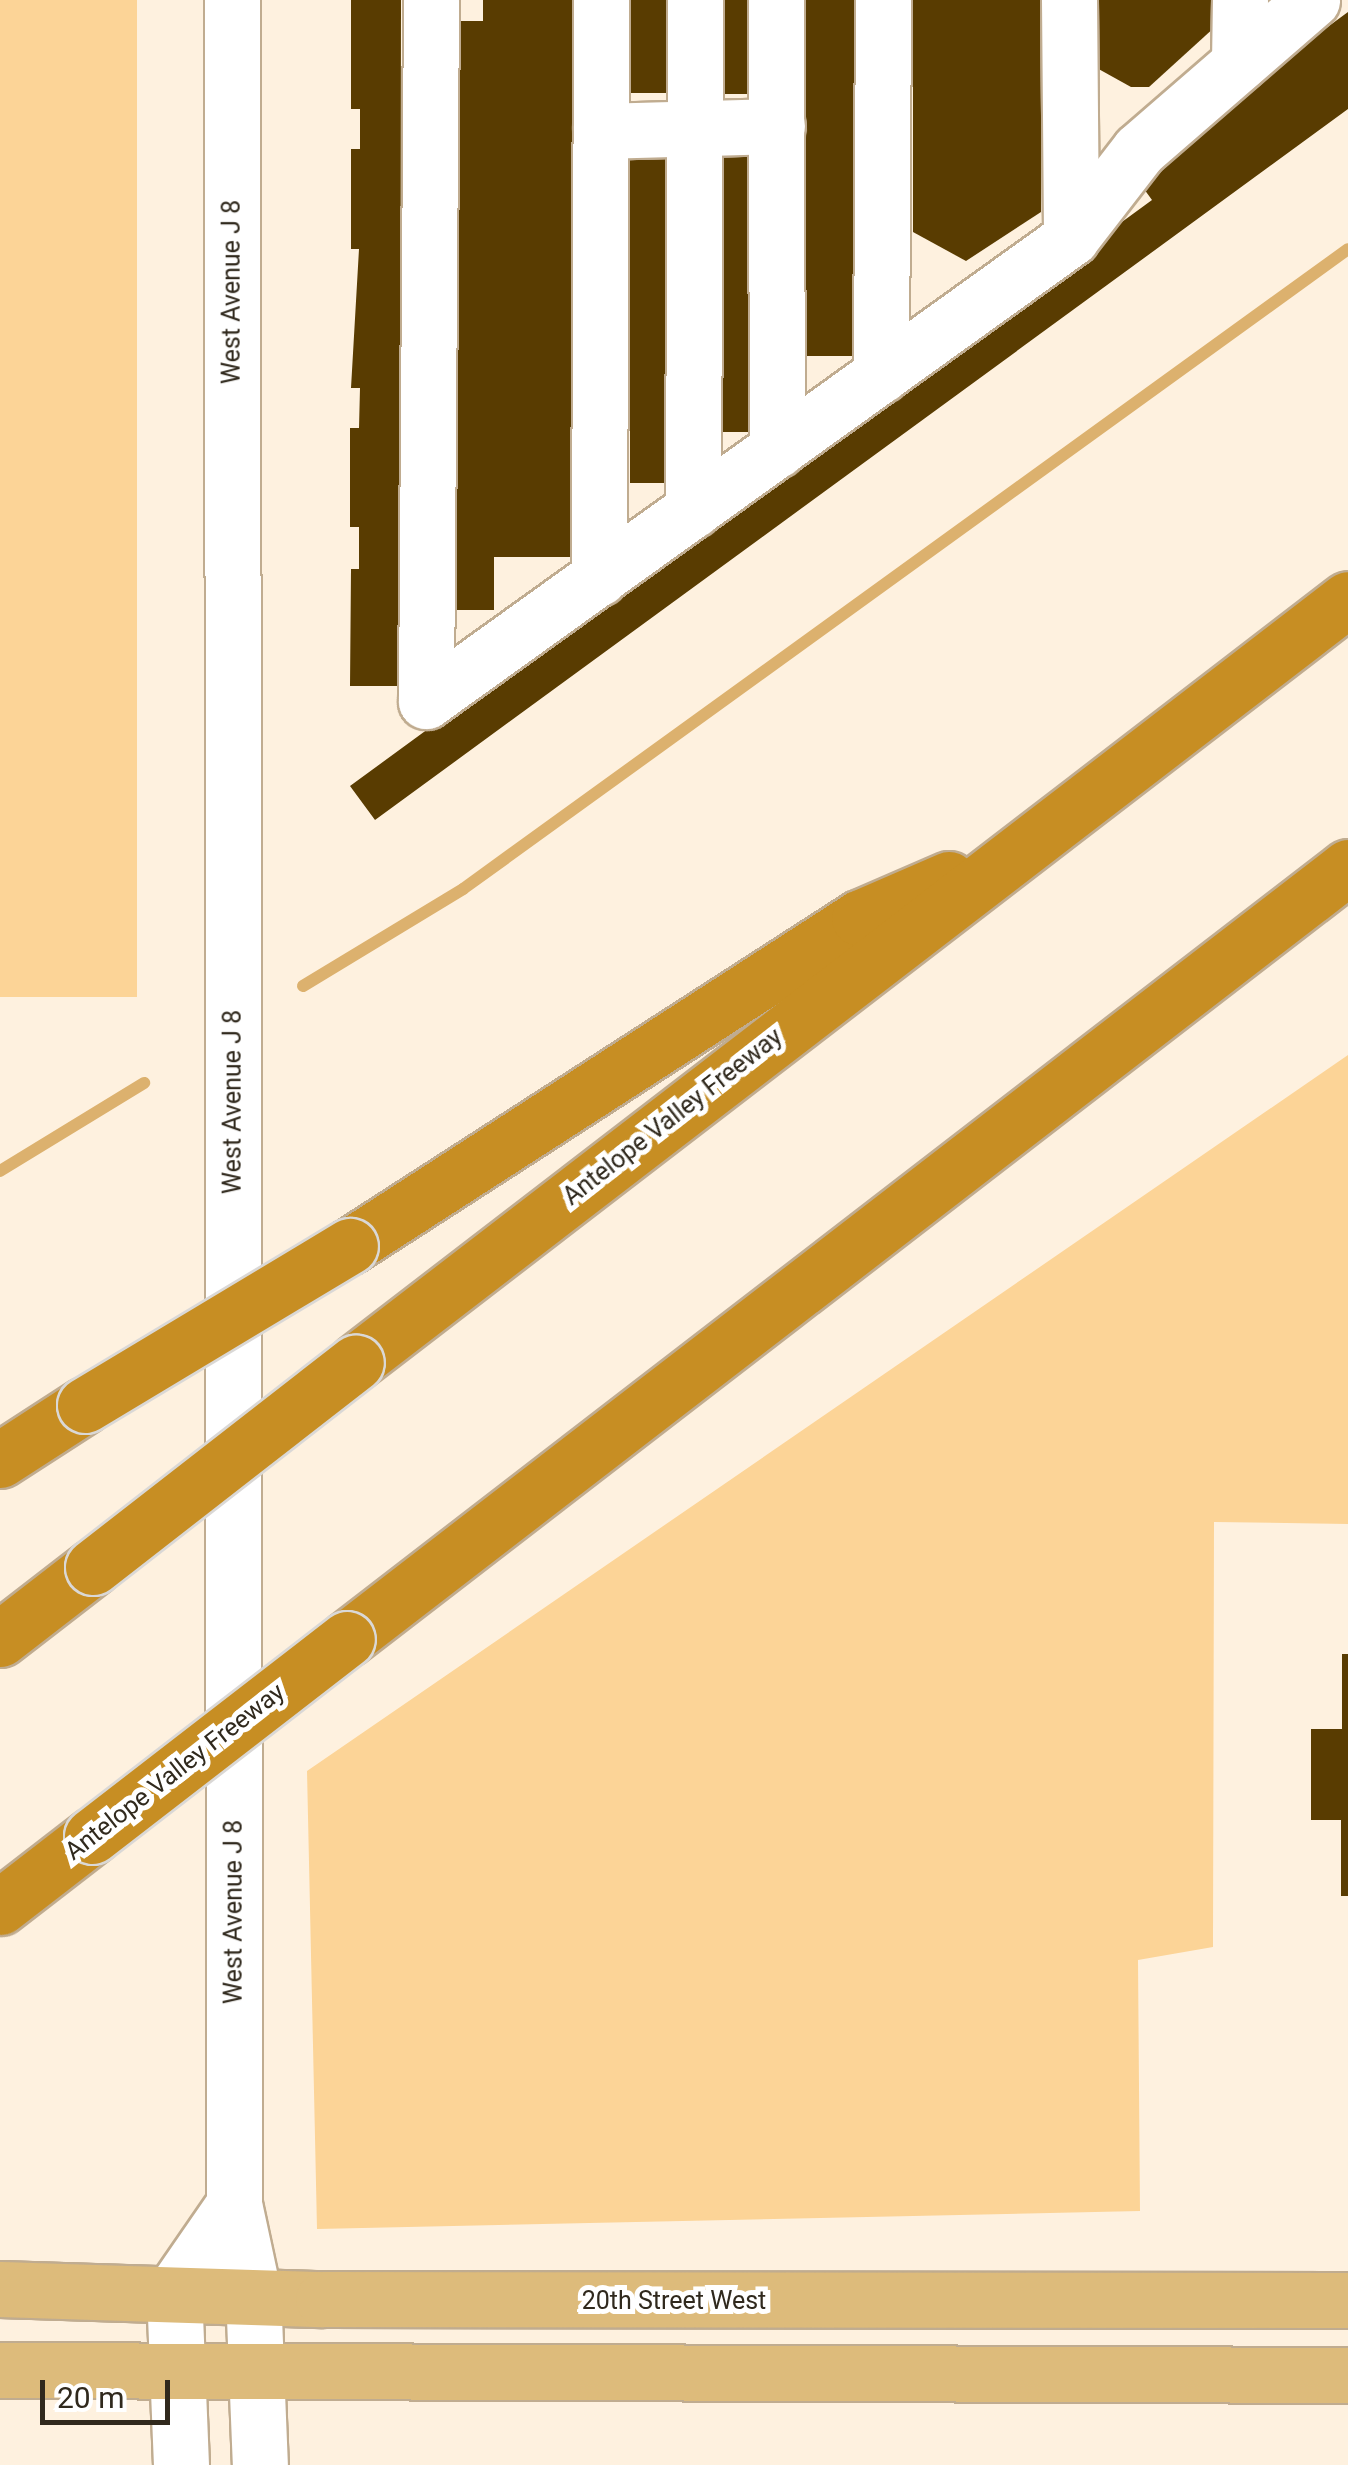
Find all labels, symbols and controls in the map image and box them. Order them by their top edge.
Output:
street label: West Avenue J 8 [217,200,247,384]
street label: West Avenue J 8 [218,1010,248,1194]
street label: Antelope Valley Freeway [557,1022,789,1212]
street label: Antelope Valley Freeway [59,1677,291,1867]
street label: West Avenue J 8 [219,1820,249,2004]
street label: 20th Street West [582,2286,766,2316]
scale bar [45,2360,175,2422]
text: 20 m [57,2380,124,2415]

